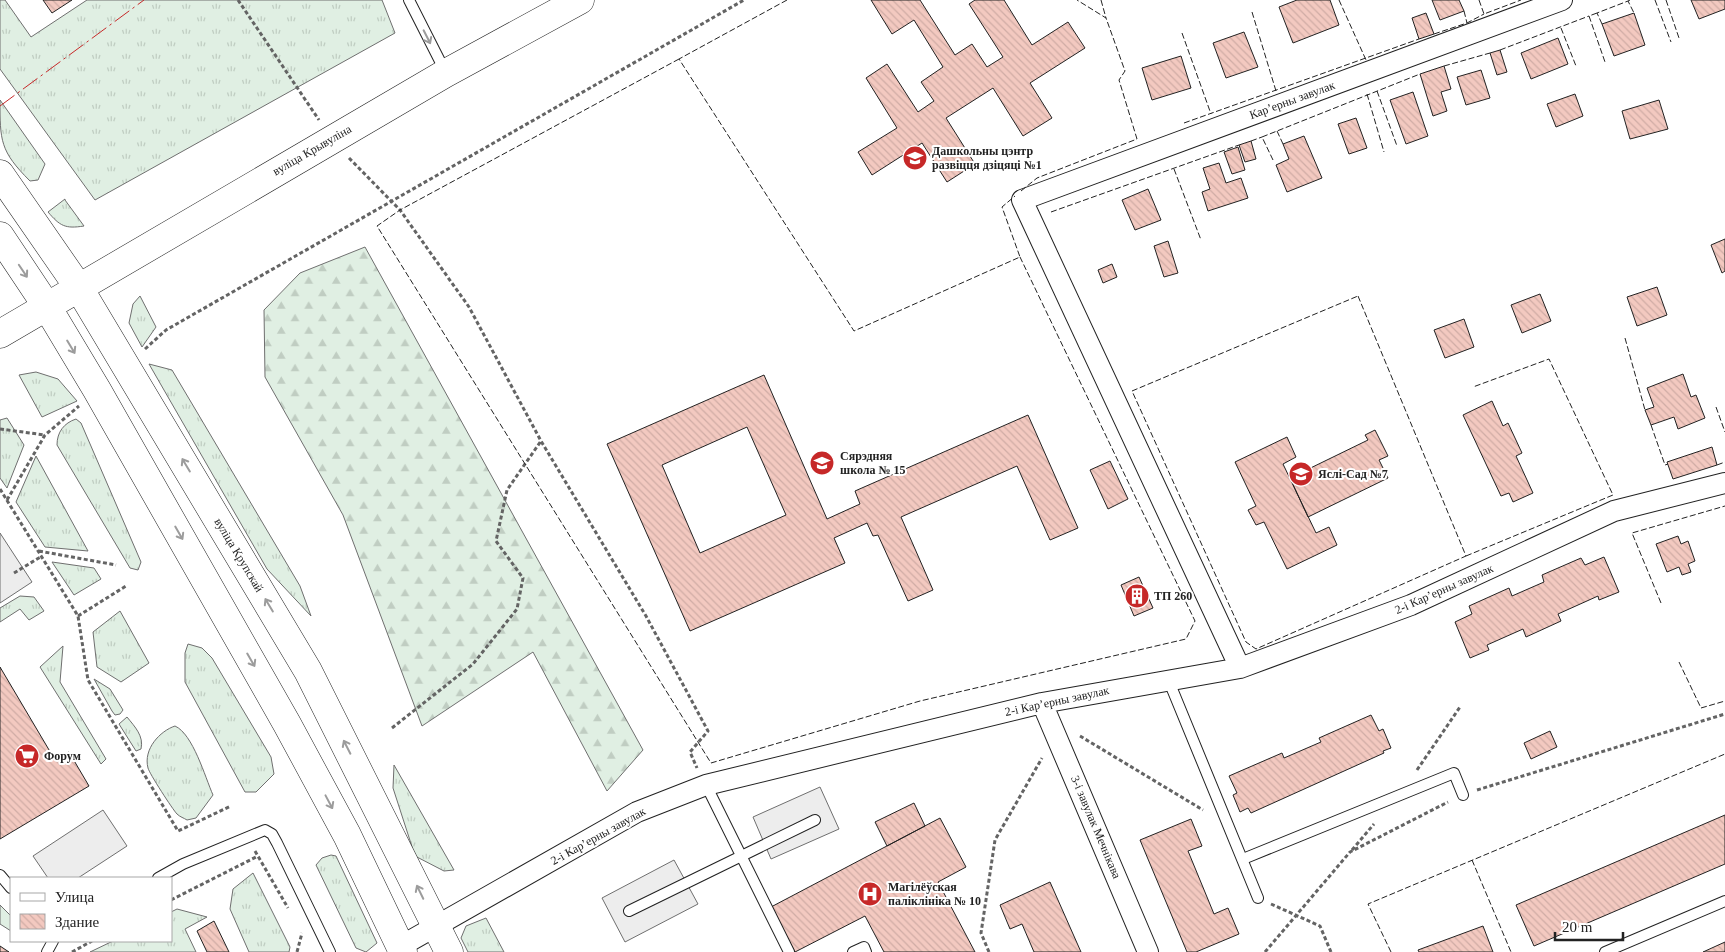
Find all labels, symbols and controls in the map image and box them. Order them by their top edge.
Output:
one-way arrow [423,29,432,44]
street label: Карʼерны завулак [1247,78,1337,122]
street label: вуліца Крывуліна [270,121,354,178]
place label: Дашкольны цэнтр развіцця дзіцяці №1 [932,144,1042,172]
school or university icon: Дашкольны цэнтр развіцця дзіцяці №1 [902,145,928,171]
one-way arrow [18,263,28,277]
one-way arrow [67,339,77,353]
place label: Сярэдняя школа № 15 [840,449,906,477]
school or university icon: Сярэдняя школа № 15 [809,450,835,476]
one-way arrow [181,458,191,473]
school or university icon: Яслі-Сад №7 [1288,461,1314,487]
place label: Яслі-Сад №7 [1318,467,1388,481]
street label: вуліца Крупскай [211,515,267,595]
one-way arrow [174,526,184,540]
street label: 2-і Карʼерны завулак [1393,561,1496,617]
building icon: ТП 260 [1124,583,1150,609]
place label: ТП 260 [1154,589,1192,603]
one-way arrow [263,598,273,612]
one-way arrow [246,652,256,666]
street label: 2-і Карʼерны завулак [1004,683,1111,719]
one-way arrow [342,740,351,755]
supermarket icon: Форум [14,743,40,769]
place label: Форум [44,749,81,763]
street label: 3-і завулак Мечнікава [1068,773,1124,881]
one-way arrow [324,794,334,809]
street label: 2-і Карʼерны завулак [548,804,648,868]
legend [10,877,172,942]
place label: Магілёўская паліклініка № 10 [888,880,981,908]
hospital icon: Магілёўская паліклініка № 10 [857,881,883,907]
one-way arrow [415,885,425,900]
text: Улица [55,889,94,905]
scale bar [1555,910,1622,942]
text: Здание [55,914,99,930]
text: 20 m [1562,919,1593,935]

